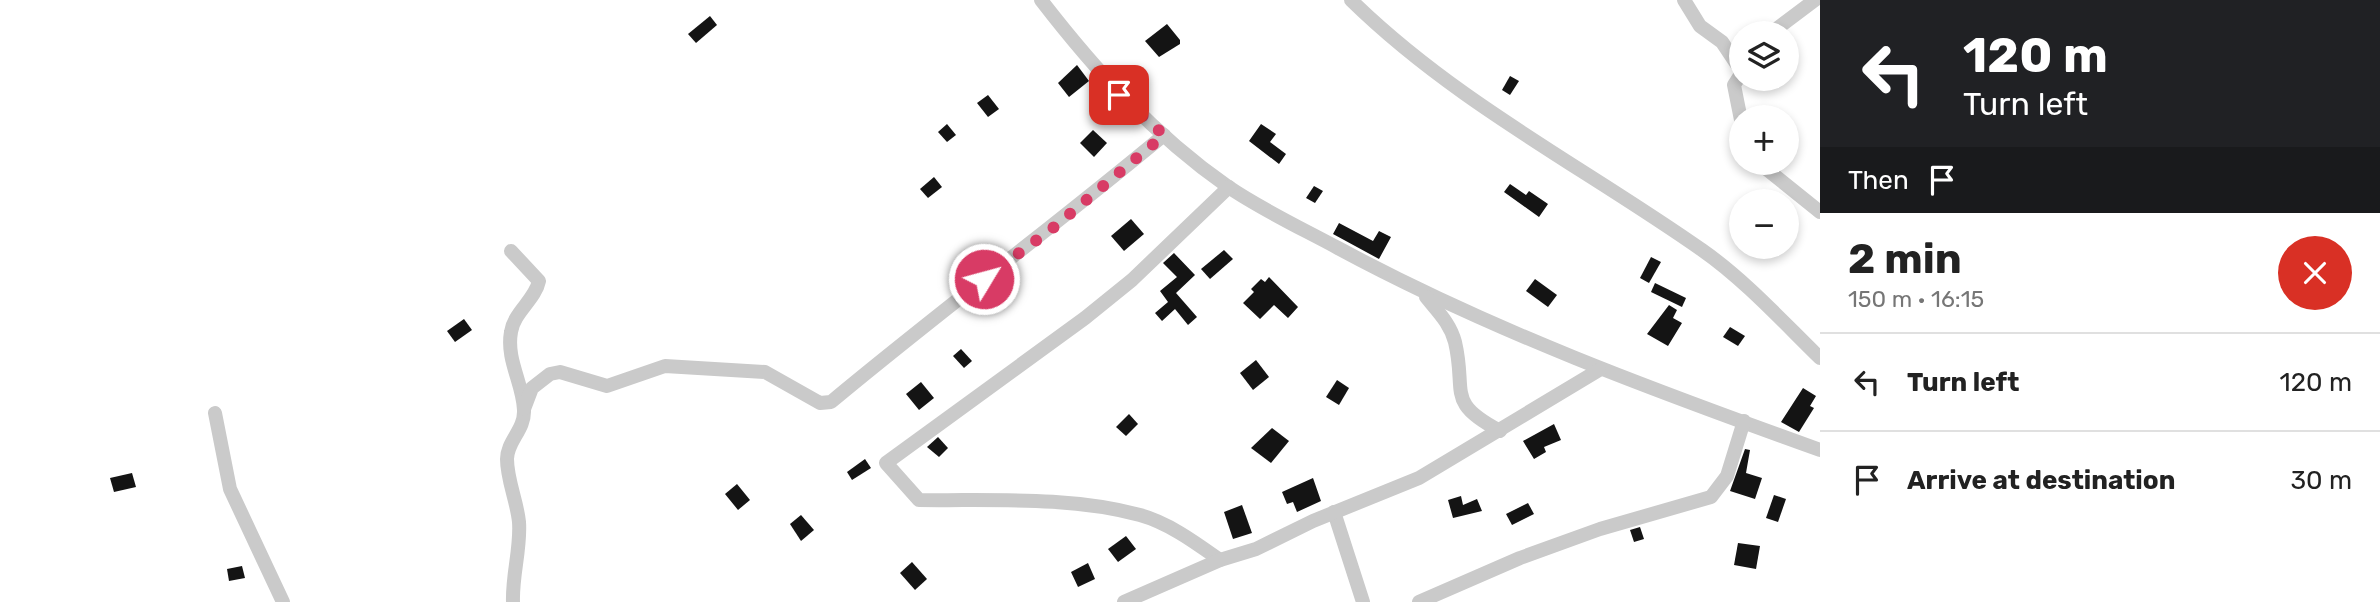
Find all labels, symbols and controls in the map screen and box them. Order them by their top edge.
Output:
map controls [1729,21,1799,259]
button: layers [1729,21,1799,91]
text: 120 m [1963,26,2108,84]
icon: left [1848,28,1939,119]
pin [1089,65,1149,125]
icon: arrive [1100,76,1138,114]
text: Turn left [1963,85,2088,123]
button: + [1729,105,1799,175]
icon: arrive [1923,161,1961,199]
text: Then [1848,165,1909,196]
button: − [1729,189,1799,259]
text: 2 min [1848,234,1962,284]
button: close [2278,236,2352,310]
position arrow [947,242,1021,316]
text: 150 m · 16:15 [1848,285,1984,313]
icon: left [1848,363,1886,401]
text: Turn left [1907,367,2019,398]
text: 120 m [2280,367,2352,398]
icon: arrive [1848,461,1886,499]
text: Arrive at destination [1907,465,2175,496]
text: 30 m [2290,465,2352,496]

